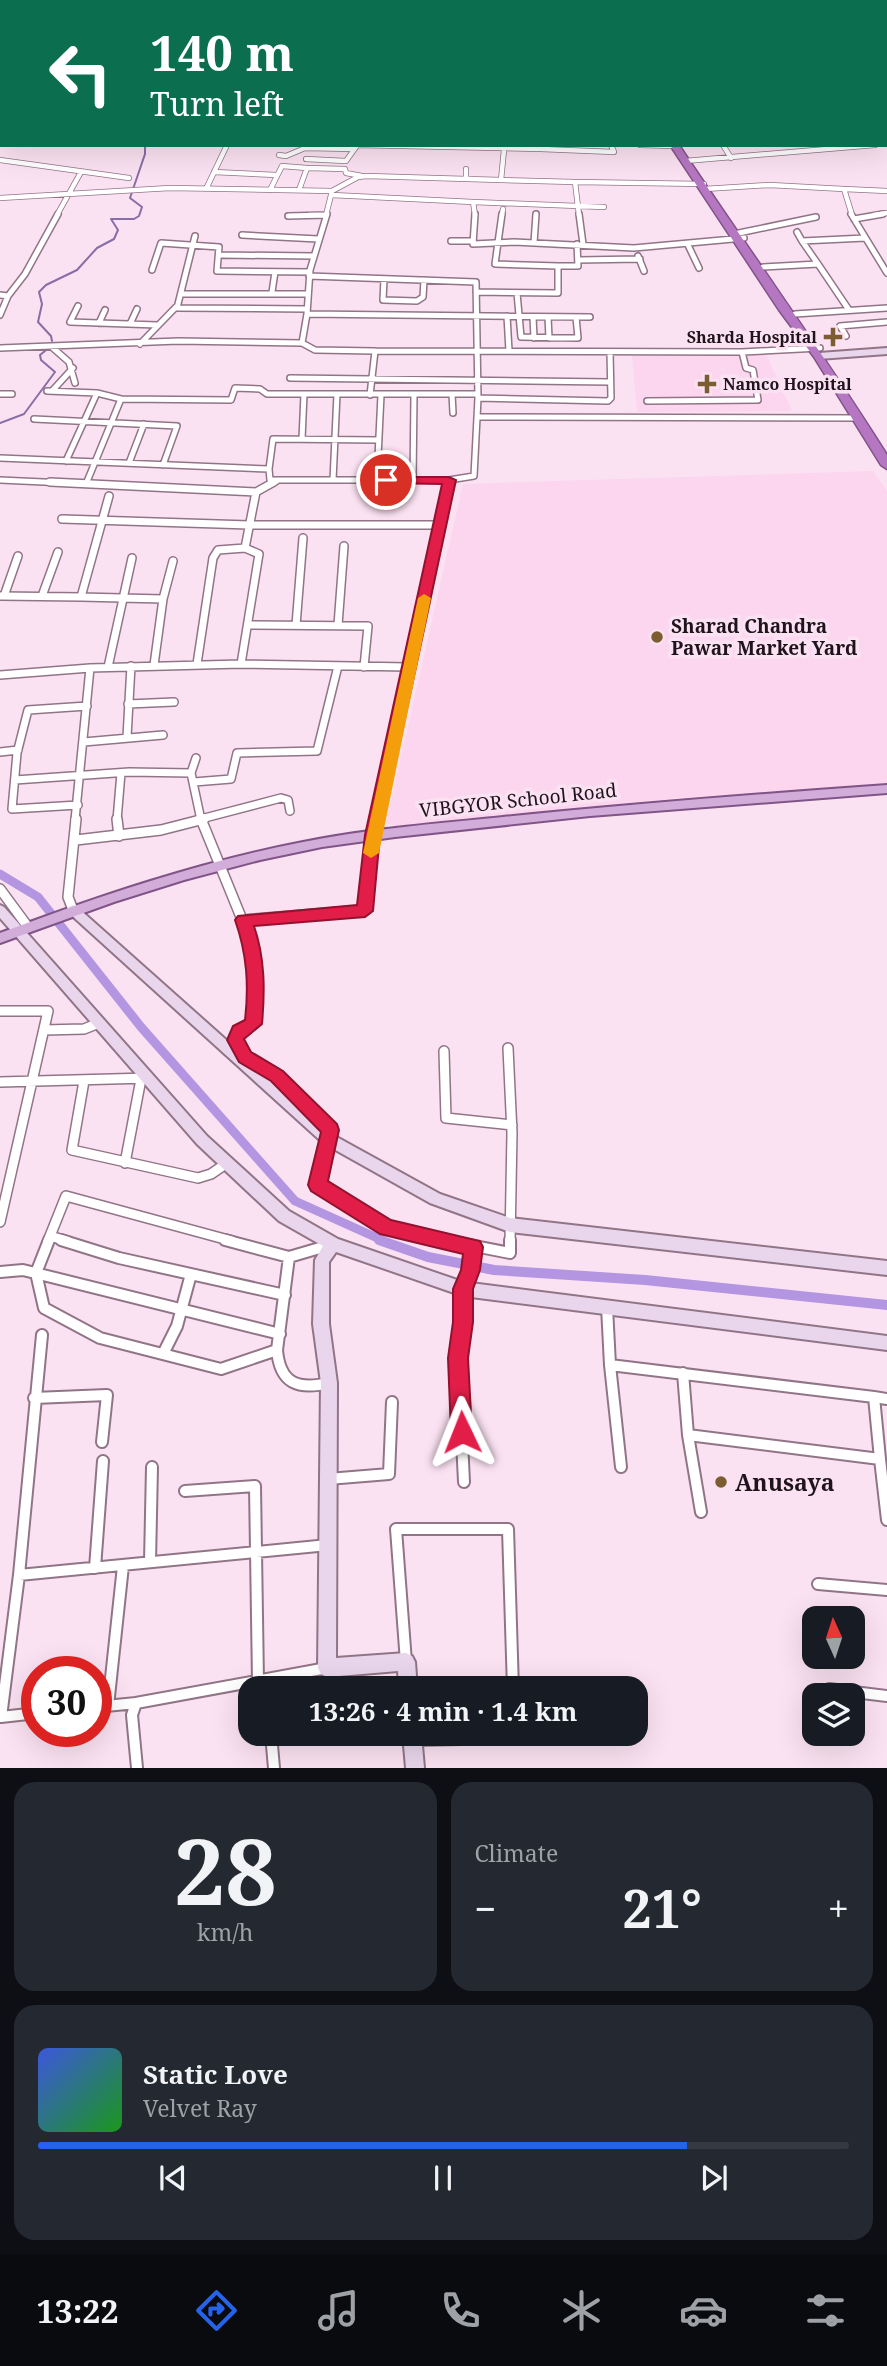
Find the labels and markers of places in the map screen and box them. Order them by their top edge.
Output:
place label: Sharda Hospital [687,326,817,348]
marker: Sharda Hospital [823,327,843,347]
place label: Namco Hospital [723,373,852,395]
marker: Namco Hospital [697,374,717,394]
pin [356,450,416,510]
place label: Sharad Chandra Pawar Market Yard [671,613,858,661]
marker: Sharad Chandra Pawar Market Yard [649,629,665,645]
place label: Anusaya [735,1466,835,1498]
marker: Anusaya [713,1474,729,1490]

